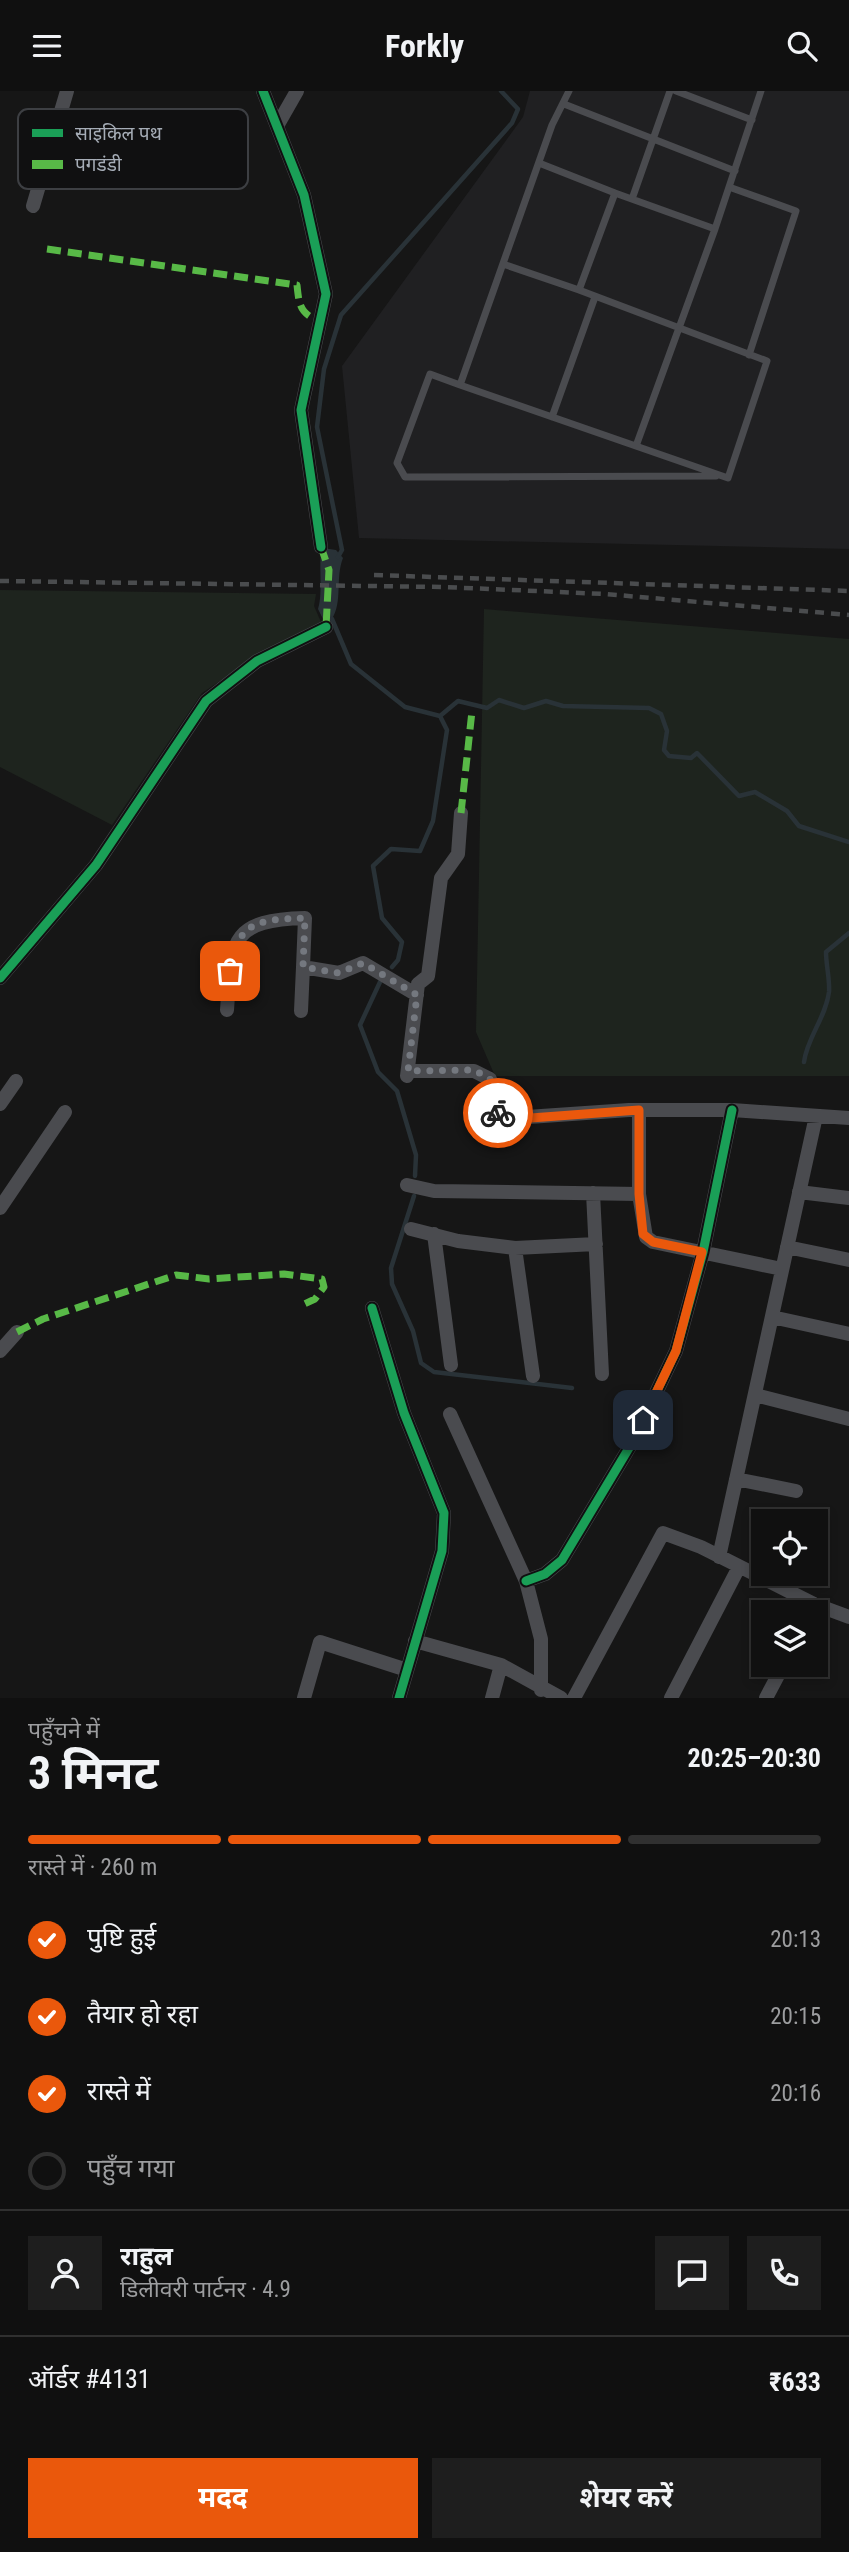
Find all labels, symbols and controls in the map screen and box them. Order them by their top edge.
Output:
icon: menu [28,27,66,65]
text: Forkly [385,27,464,65]
icon: search [783,27,821,65]
legend [18,109,248,189]
text: साइकिल पथ [75,122,163,145]
text: पगडंडी [75,153,123,176]
pin [200,941,260,1001]
icon: bag [211,952,249,990]
courier [463,1078,533,1148]
icon: bike [479,1094,517,1132]
pin [613,1390,673,1450]
icon: home [624,1401,662,1439]
map controls [751,1509,828,1677]
button: locate [751,1509,828,1586]
button: layers [751,1600,828,1677]
text: पहुँचने में [28,1717,100,1744]
text: 20:25–20:30 [687,1743,821,1773]
text: 3 मिनट [28,1746,158,1800]
text: रास्ते में · 260 m [28,1854,157,1881]
icon: check [28,1921,66,1959]
text: पुष्टि हुई [87,1922,156,1952]
text: 20:13 [770,1926,821,1953]
icon: check [28,1998,66,2036]
text: तैयार हो रहा [87,1999,198,2029]
text: 20:15 [770,2003,821,2030]
icon: check [28,2075,66,2113]
text: रास्ते में [87,2076,151,2106]
text: 20:16 [770,2080,821,2107]
text: पहुँच गया [87,2153,175,2183]
button: person [28,2236,102,2310]
button: chat [655,2236,729,2310]
button: phone [747,2236,821,2310]
text: राहुल [120,2241,173,2271]
text: डिलीवरी पार्टनर · 4.9 [120,2276,291,2303]
text: ऑर्डर #4131 [28,2364,151,2394]
text: ₹633 [769,2367,821,2397]
button: मदद [28,2458,418,2538]
button: शेयर करें [432,2458,821,2538]

